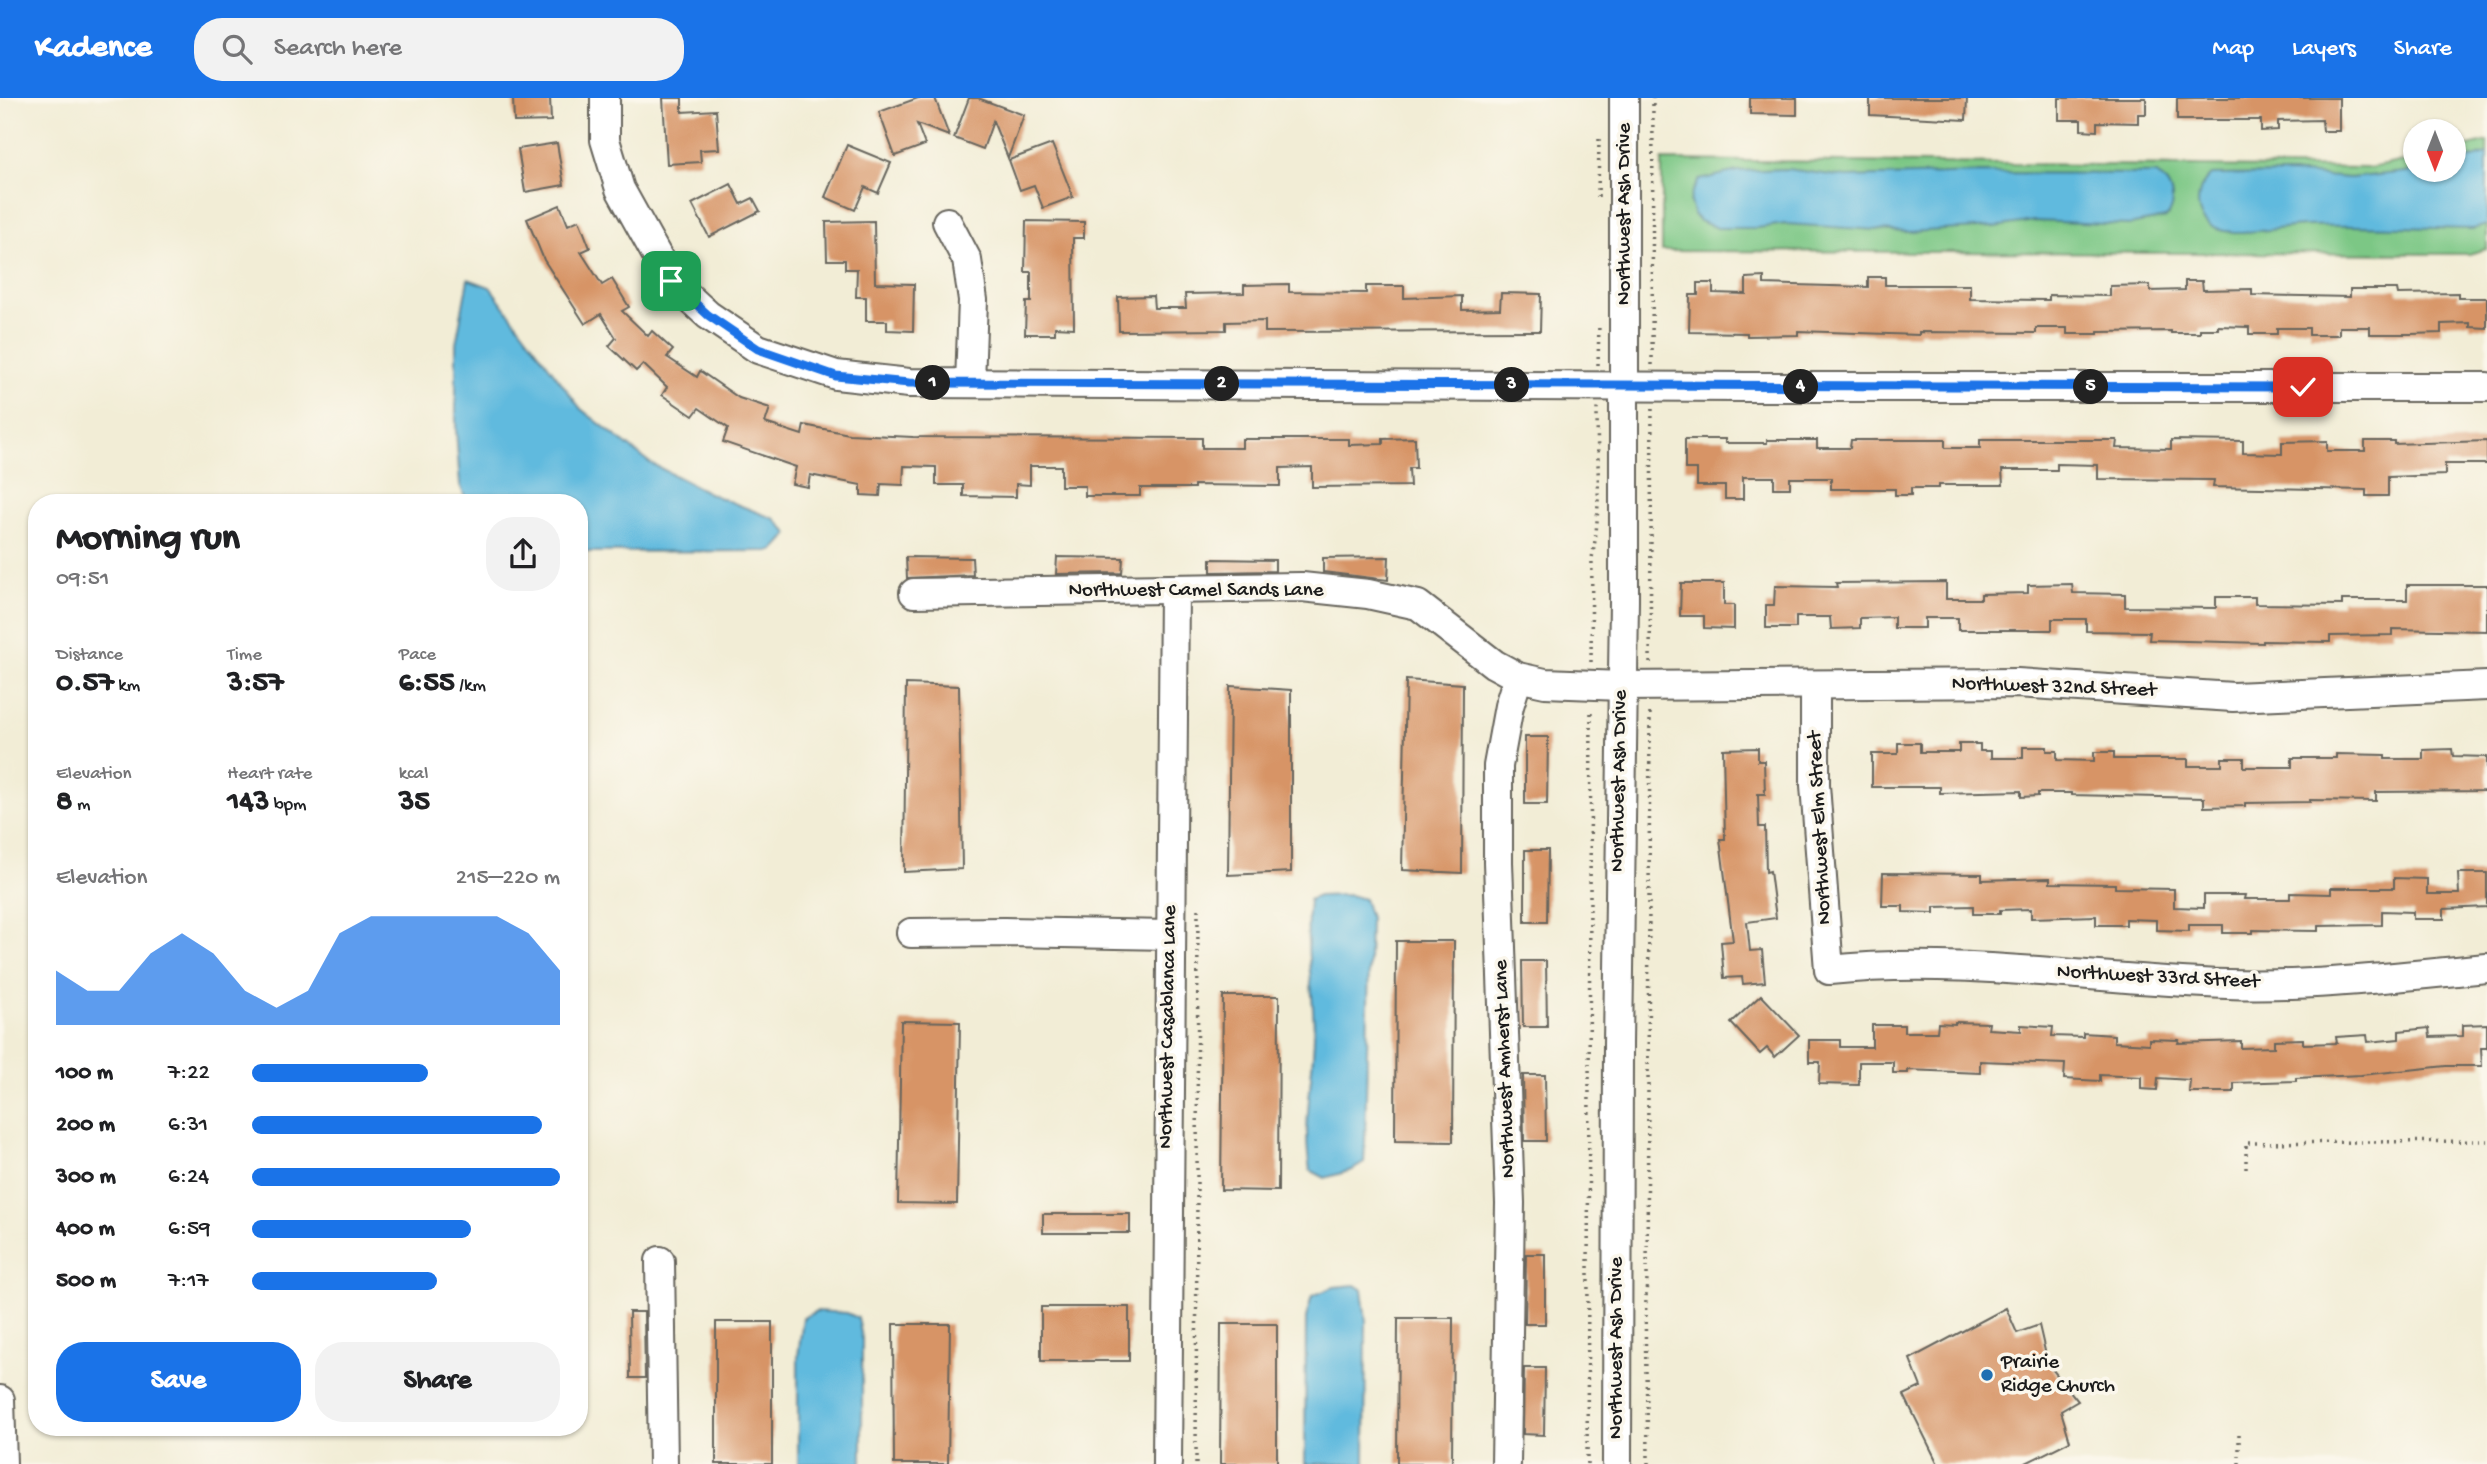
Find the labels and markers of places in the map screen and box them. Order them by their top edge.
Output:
pin [641,251,701,311]
pin [2273,357,2333,417]
pin: 1 [916,366,950,400]
pin: 2 [1204,366,1240,402]
pin: 3 [1494,368,1530,402]
pin: 4 [1784,370,1818,404]
pin: 5 [2074,370,2108,404]
place label: Prairie Ridge Church [2000,1351,2115,1400]
marker: Prairie Ridge Church [1979,1367,1995,1383]

